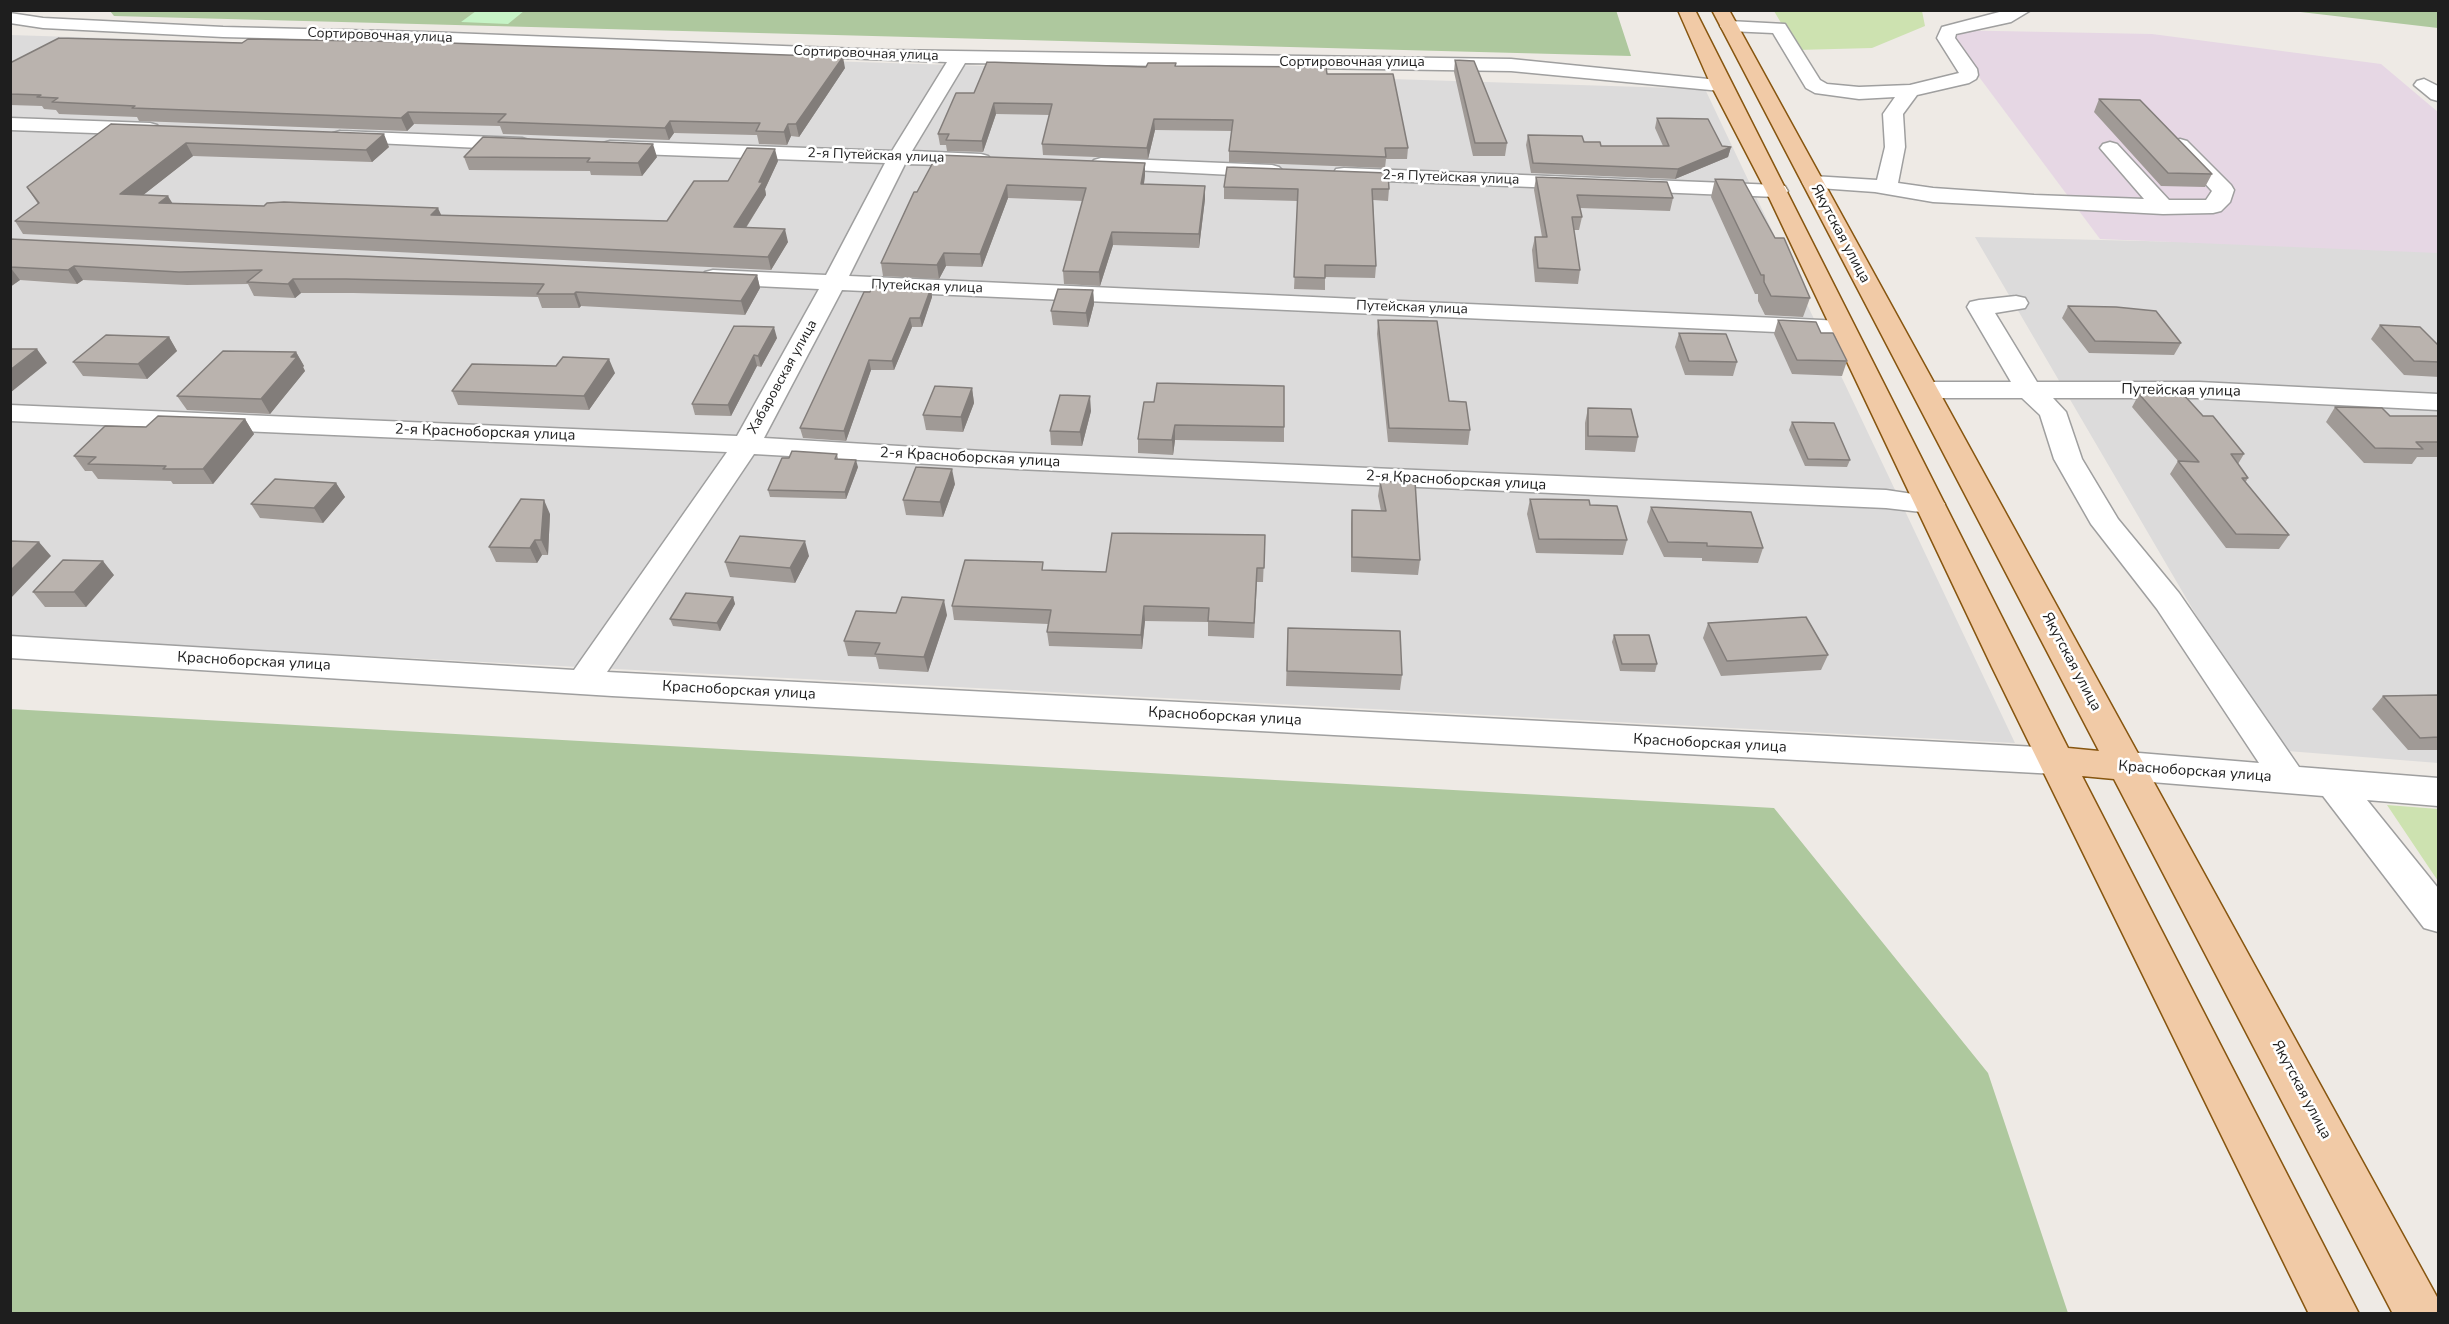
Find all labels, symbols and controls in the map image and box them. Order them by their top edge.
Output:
street label: Сортировочная улица [307,25,453,47]
street label: Сортировочная улица [793,43,939,65]
street label: Сортировочная улица [1279,55,1425,71]
street label: 2-я Путейская улица [807,145,945,167]
street label: 2-я Путейская улица [1382,167,1520,189]
street label: Якутская улица [1806,182,1874,286]
street label: Путейская улица [871,277,983,297]
street label: Путейская улица [1356,298,1468,318]
street label: Хабаровская улица [745,317,821,437]
street label: Путейская улица [2121,381,2241,401]
street label: 2-я Красноборская улица [394,421,576,445]
street label: 2-я Красноборская улица [879,444,1061,472]
street label: 2-я Красноборская улица [1365,467,1547,495]
street label: Якутская улица [2037,610,2105,714]
street label: Красноборская улица [177,649,331,675]
street label: Красноборская улица [662,678,816,704]
street label: Красноборская улица [1148,704,1302,730]
street label: Красноборская улица [1633,731,1787,757]
street label: Красноборская улица [2118,758,2272,786]
street label: Якутская улица [2267,1038,2335,1142]

